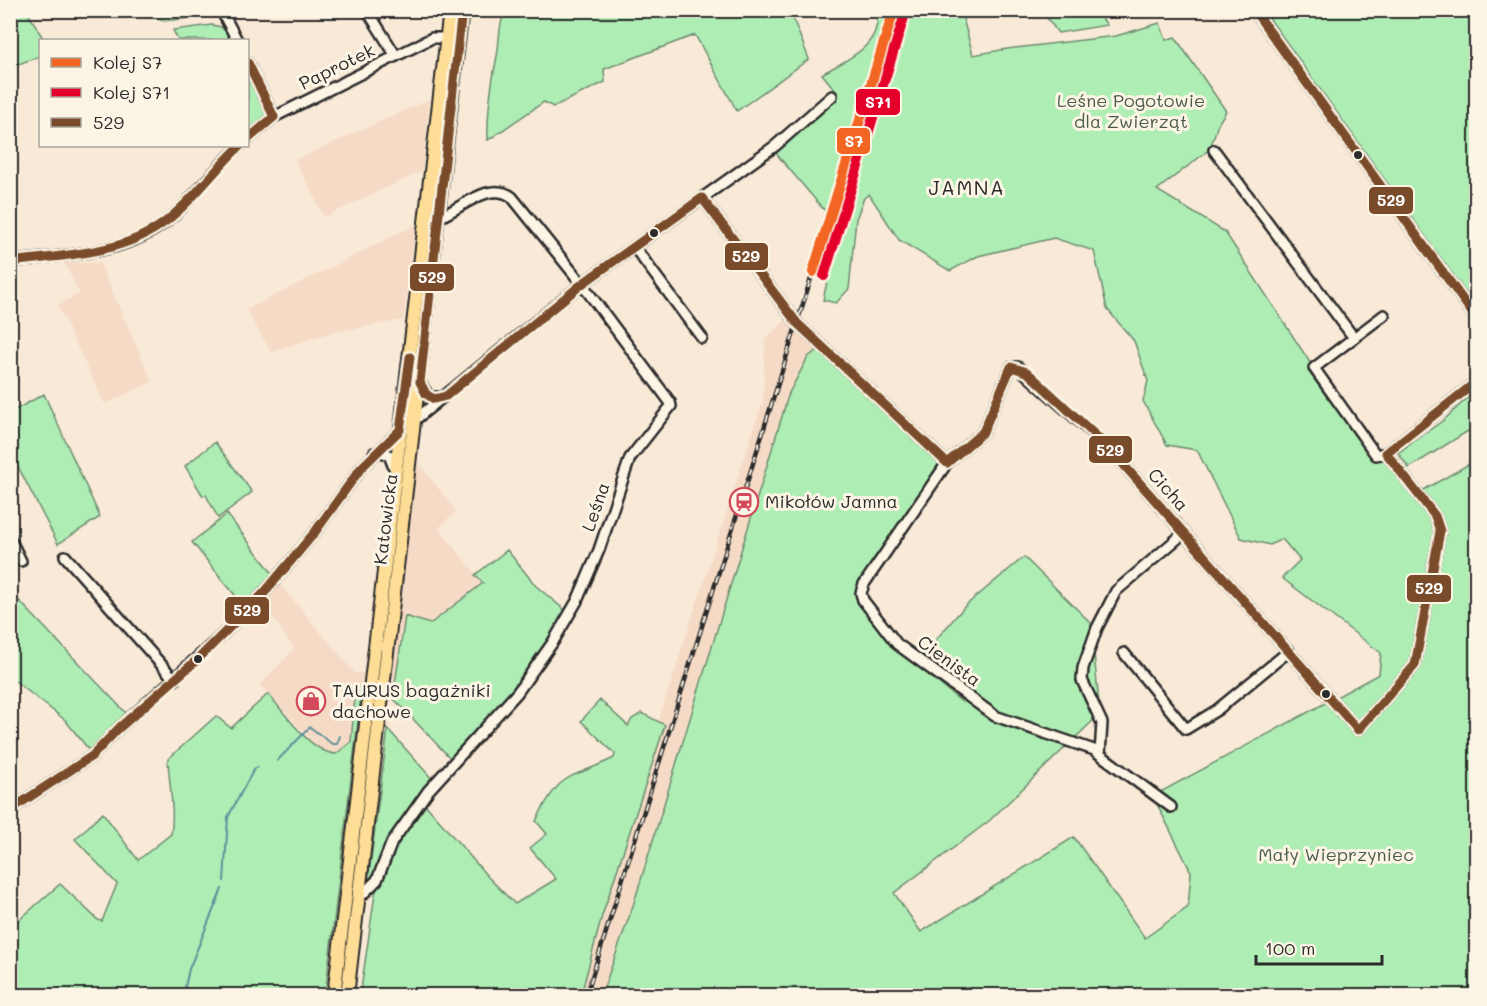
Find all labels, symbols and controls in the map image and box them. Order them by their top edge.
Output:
street label: Paprotek [295,37,379,95]
legend [39,39,249,147]
text: Kolej S7 [93,50,162,74]
text: Kolej S71 [93,80,170,104]
line badge: S71 [855,88,901,116]
park label: Leśne Pogotowie dla Zwierząt [1057,88,1205,133]
text: S71 [865,91,891,112]
text: 529 [93,110,125,134]
line badge: S7 [836,127,871,155]
text: S7 [845,130,864,151]
unlabelled marker [1352,149,1364,161]
district label: JAMNA [929,174,1005,200]
line badge: 529 [1368,186,1414,215]
text: 529 [1377,189,1405,210]
unlabelled marker [648,227,660,239]
line badge: 529 [724,242,769,271]
text: 529 [732,245,760,266]
line badge: 529 [409,263,455,292]
text: 529 [418,266,446,287]
line badge: 529 [1088,435,1133,464]
text: 529 [1096,439,1124,460]
street label: Cicha [1143,463,1194,516]
street label: Katowicka [368,472,402,566]
street label: Leśna [575,479,615,534]
station icon: Mikołów Jamna [728,486,760,518]
place label: Mikołów Jamna [765,489,898,513]
line badge: 529 [1406,574,1452,603]
text: 529 [1415,577,1443,598]
line badge: 529 [224,596,270,625]
text: 529 [233,599,261,620]
street label: Cienista [913,629,986,691]
unlabelled marker [192,653,204,665]
place label: TAURUS bagażniki dachowe [332,678,491,723]
shop icon: TAURUS bagażniki dachowe [295,685,327,717]
unlabelled marker [1320,688,1332,700]
park label: Mały Wieprzyniec [1258,842,1414,866]
scale bar [1256,928,1382,966]
text: 100 m [1265,936,1315,960]

